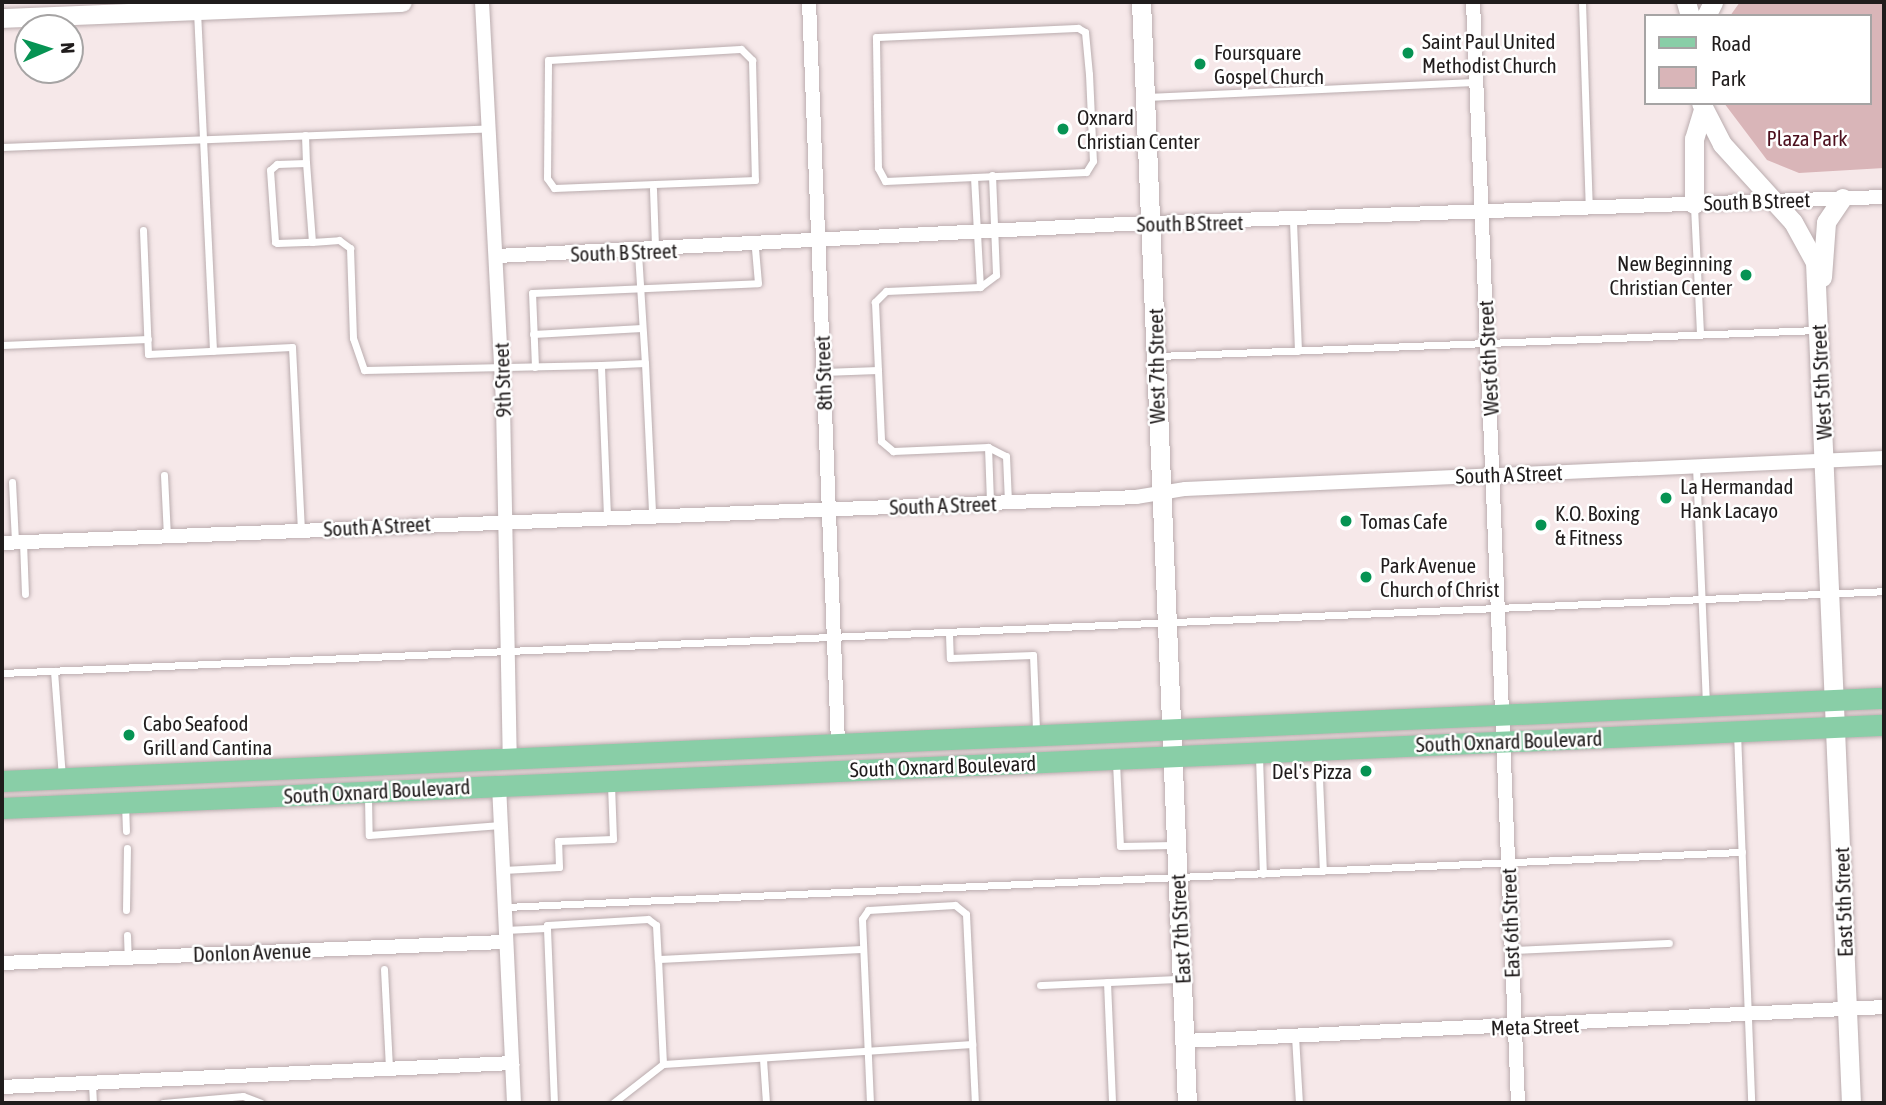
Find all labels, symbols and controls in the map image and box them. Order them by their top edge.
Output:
north arrow [14,14,84,84]
legend [1644,14,1872,105]
place label: Saint Paul United Methodist Church [1422,28,1557,78]
text: Road [1711,31,1751,55]
place label: Foursquare Gospel Church [1214,39,1324,89]
text: N [57,42,79,54]
marker: Saint Paul United Methodist Church [1400,45,1416,61]
marker: Foursquare Gospel Church [1192,56,1208,72]
text: Park [1711,66,1746,90]
place label: Oxnard Christian Center [1077,104,1200,154]
marker: Oxnard Christian Center [1055,121,1071,137]
park label: Plaza Park [1767,125,1847,151]
street label: South B Street [1703,187,1811,215]
street label: South B Street [1136,209,1244,237]
street label: South B Street [570,238,678,266]
place label: New Beginning Christian Center [1609,250,1732,300]
marker: New Beginning Christian Center [1738,267,1754,283]
street label: West 6th Street [1472,300,1504,416]
street label: West 7th Street [1142,308,1170,424]
street label: West 5th Street [1805,324,1837,440]
street label: 8th Street [809,335,837,411]
street label: 9th Street [488,342,516,418]
street label: South A Street [1455,460,1563,488]
place label: La Hermandad Hank Lacayo [1680,473,1793,523]
marker: La Hermandad Hank Lacayo [1658,490,1674,506]
street label: South A Street [889,491,997,519]
place label: K.O. Boxing & Fitness [1555,500,1640,550]
place label: Tomas Cafe [1360,508,1448,534]
street label: South A Street [323,511,431,541]
marker: Tomas Cafe [1338,513,1354,529]
marker: K.O. Boxing & Fitness [1533,517,1549,533]
place label: Park Avenue Church of Christ [1380,552,1499,602]
marker: Park Avenue Church of Christ [1358,569,1374,585]
place label: Cabo Seafood Grill and Cantina [143,710,272,760]
street label: South Oxnard Boulevard [1415,725,1603,757]
marker: Cabo Seafood Grill and Cantina [121,727,137,743]
street label: South Oxnard Boulevard [849,750,1037,782]
place label: Del's Pizza [1272,758,1352,784]
marker: Del's Pizza [1358,763,1374,779]
street label: South Oxnard Boulevard [283,774,471,808]
street label: East 5th Street [1828,847,1858,957]
street label: East 6th Street [1495,868,1525,978]
street label: East 7th Street [1165,873,1195,985]
street label: Donlon Avenue [192,937,312,967]
street label: Meta Street [1490,1012,1580,1040]

